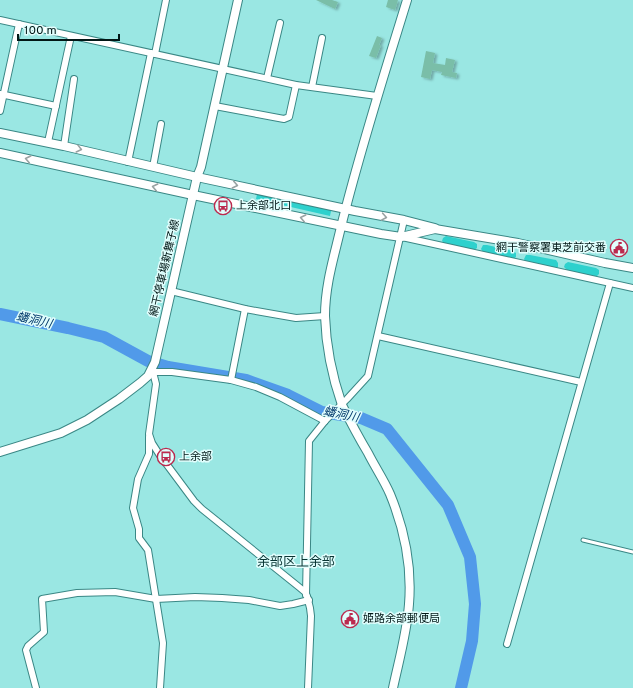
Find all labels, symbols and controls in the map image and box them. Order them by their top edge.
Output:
scale bar [18,16,119,42]
text: 100 m [24,23,57,39]
one-way arrow [76,145,82,153]
one-way arrow [25,156,31,164]
one-way arrow [232,181,238,189]
one-way arrow [152,183,158,191]
bus stop icon: 上余部北口 [213,196,233,216]
place label: 上余部北口 [236,199,291,213]
one-way arrow [381,212,387,220]
one-way arrow [300,215,306,223]
street label: 網干停車場新舞子線 [147,218,183,318]
public building icon: 網干警察署東芝前交番 [609,238,629,258]
place label: 網干警察署東芝前交番 [496,241,606,255]
water label: 蟠洞川 [15,309,55,333]
water label: 蟠洞川 [322,403,362,427]
bus stop icon: 上余部 [156,447,176,467]
place label: 上余部 [179,450,212,464]
district label: 余部区上余部 [257,555,335,571]
public building icon: 姫路余部郵便局 [340,609,360,629]
place label: 姫路余部郵便局 [363,612,440,626]

